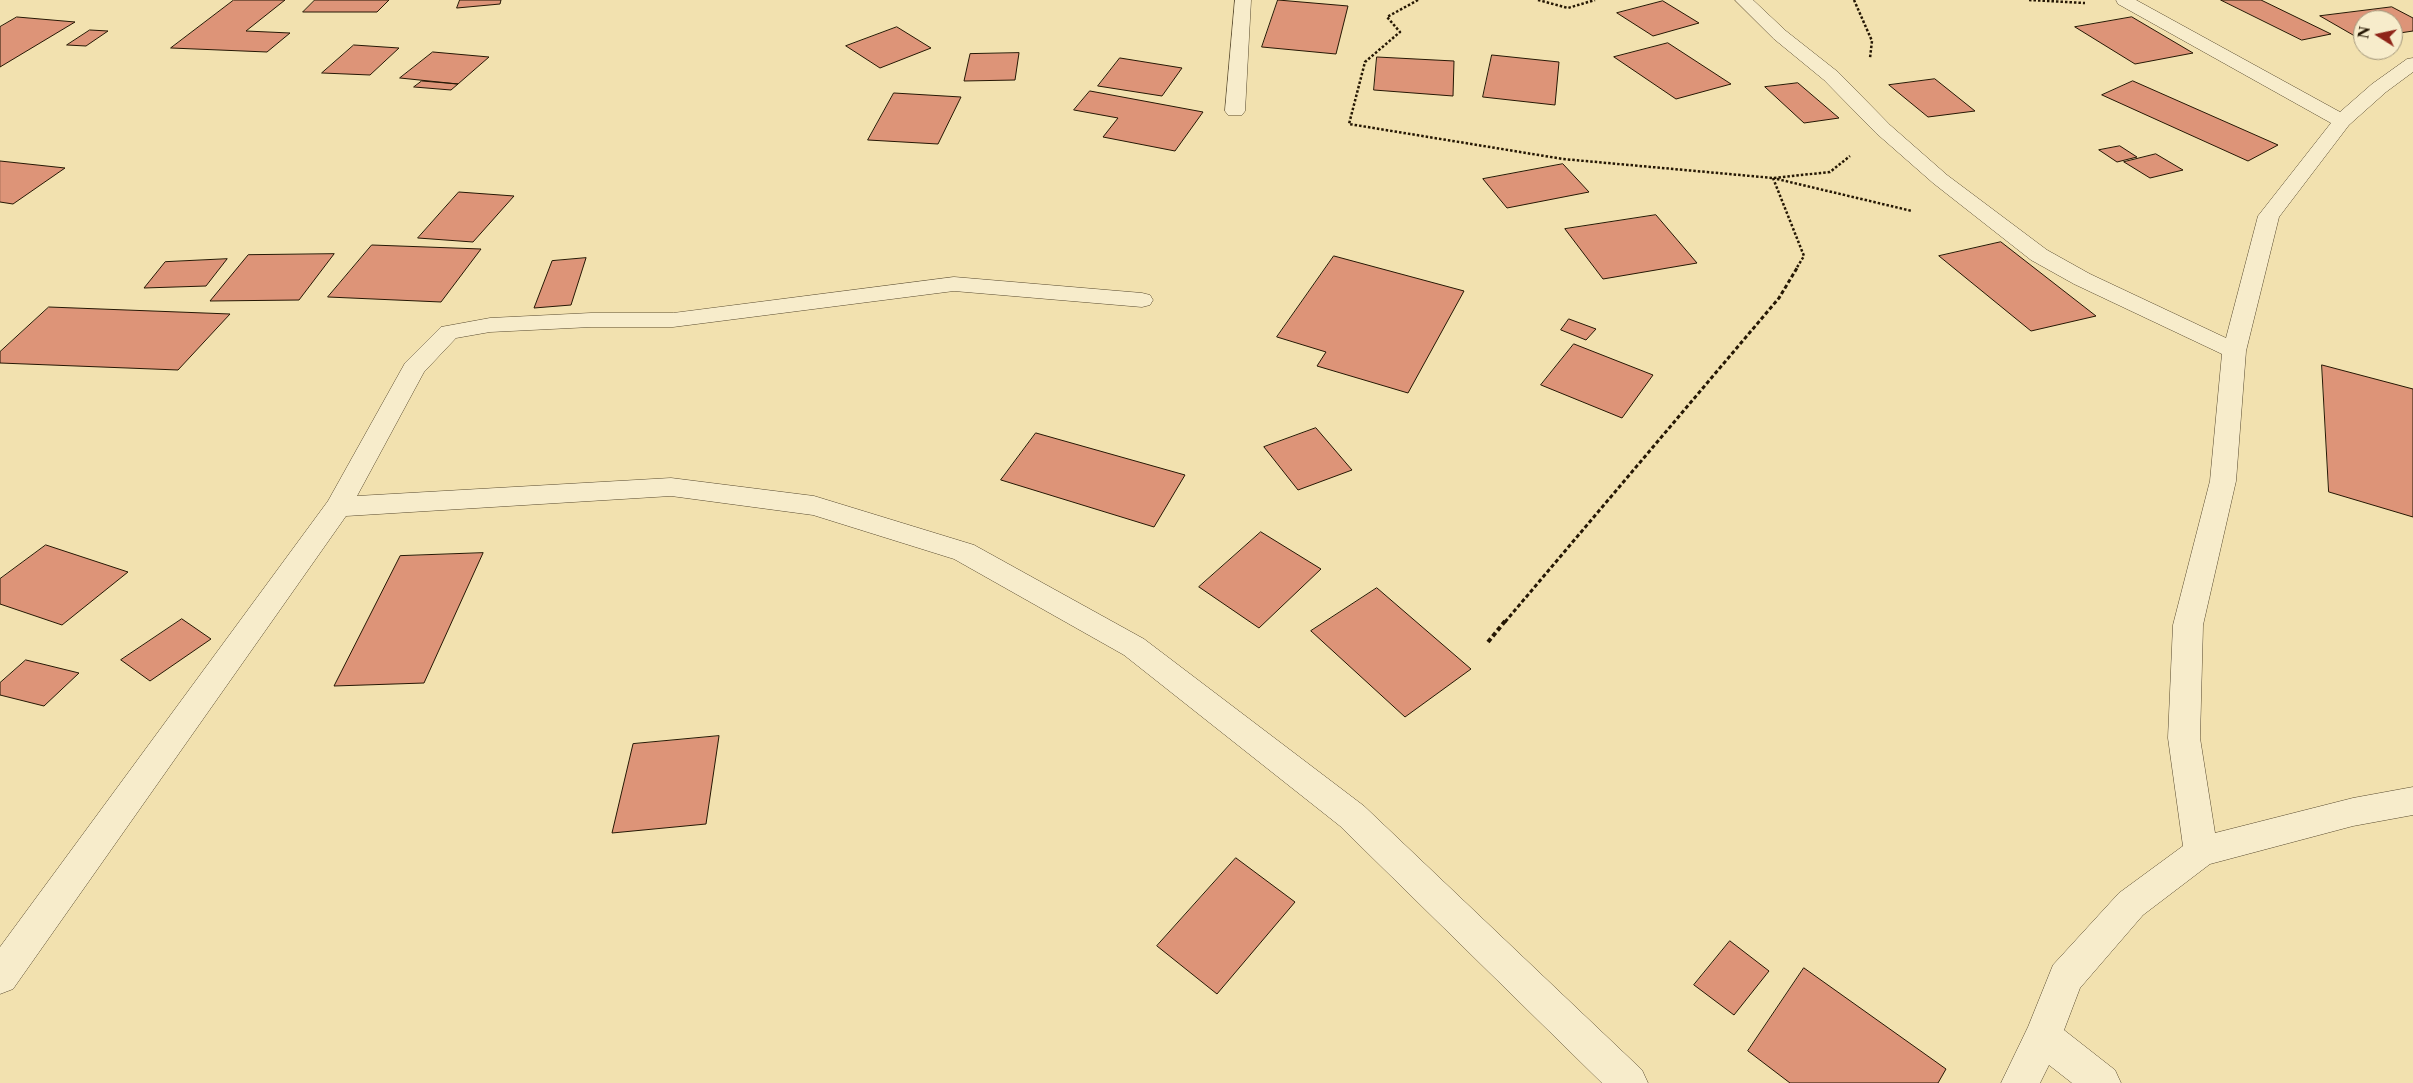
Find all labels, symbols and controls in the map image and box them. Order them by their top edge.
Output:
north arrow [2353,10,2403,60]
text: N [2354,25,2374,40]

